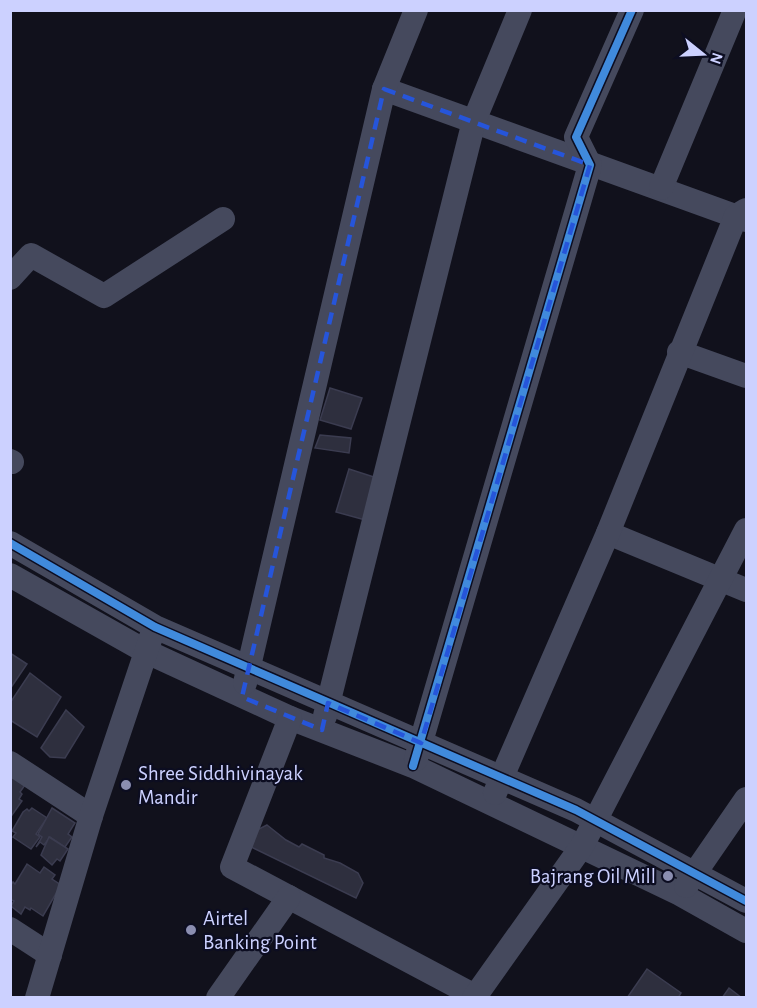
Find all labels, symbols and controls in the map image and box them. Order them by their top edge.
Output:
north arrow [673,24,733,84]
text: N [707,51,726,66]
place label: Shree Siddhivinayak Mandir [138,763,303,808]
marker: Shree Siddhivinayak Mandir [119,778,133,792]
place label: Bajrang Oil Mill [530,866,656,887]
marker: Bajrang Oil Mill [661,869,675,883]
place label: Airtel Banking Point [203,908,317,953]
marker: Airtel Banking Point [184,923,198,937]

